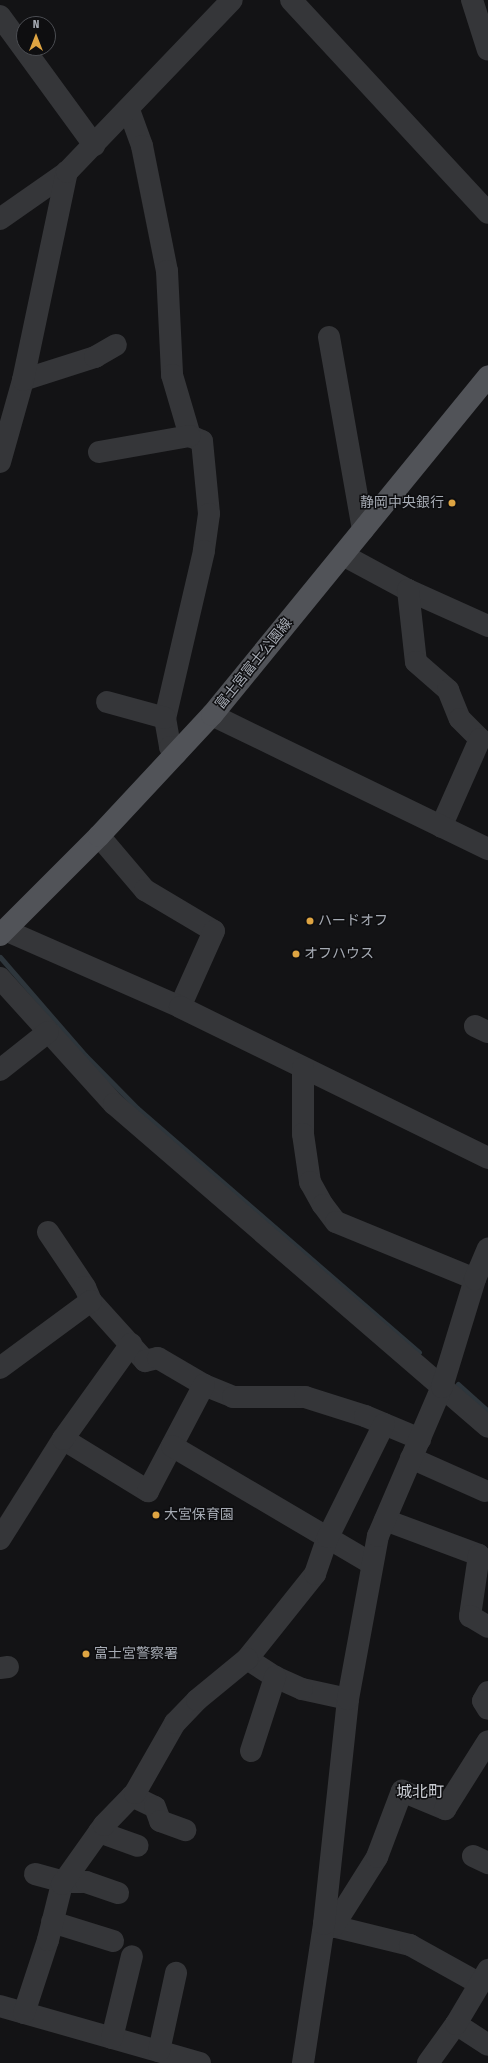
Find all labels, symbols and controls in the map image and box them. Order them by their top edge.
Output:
north arrow [16,16,56,56]
text: N [33,18,39,31]
place label: 静岡中央銀行 [360,495,444,511]
marker: 静岡中央銀行 [447,498,457,508]
street label: 富士宮富士公園線 [212,615,296,713]
place label: ハードオフ [318,913,388,929]
marker: ハードオフ [305,916,315,926]
place label: オフハウス [304,946,374,962]
marker: オフハウス [291,949,301,959]
place label: 大宮保育園 [164,1507,234,1523]
marker: 大宮保育園 [151,1510,161,1520]
place label: 富士宮警察署 [94,1646,178,1662]
marker: 富士宮警察署 [81,1649,91,1659]
district label: 城北町 [396,1782,444,1802]

